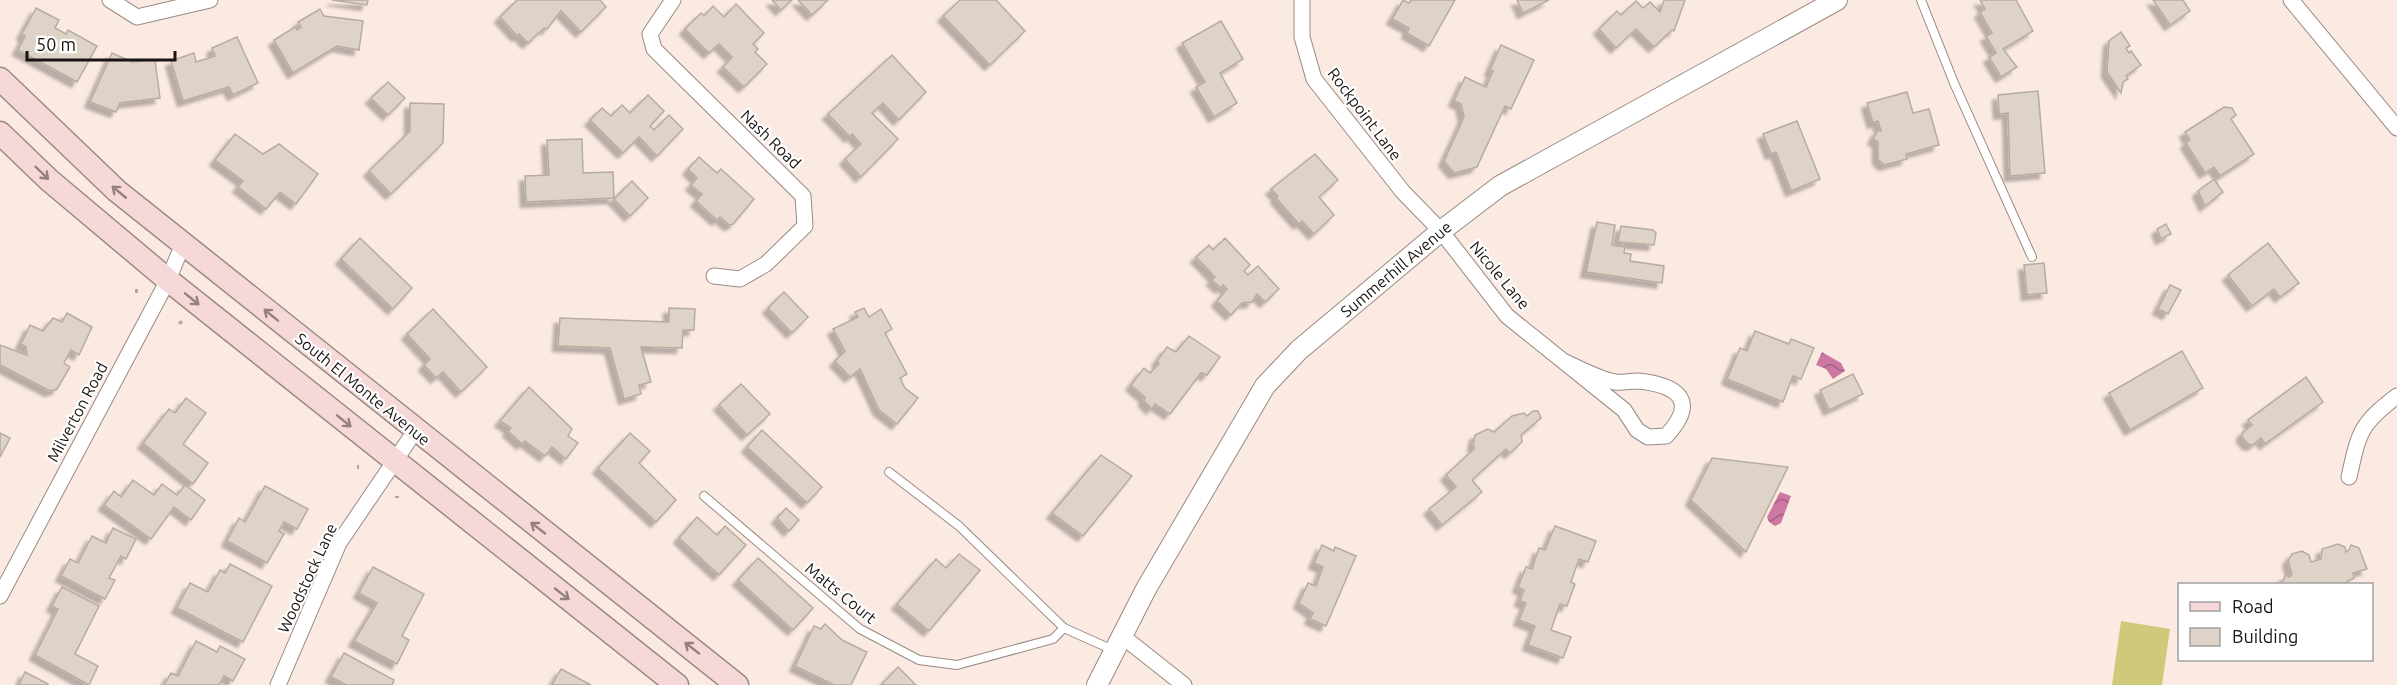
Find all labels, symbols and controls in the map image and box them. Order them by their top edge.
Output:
scale bar [27,24,176,62]
text: 50 m [36,34,76,54]
street label: Rockpoint Lane [1324,64,1406,164]
street label: Nash Road [737,106,805,172]
one-way arrow [35,166,50,181]
one-way arrow [111,186,127,199]
street label: Summerhill Avenue [1337,217,1455,321]
street label: Nicole Lane [1466,237,1534,313]
one-way arrow [184,292,200,305]
one-way arrow [263,308,279,321]
street label: South El Monte Avenue [292,329,434,449]
street label: Milverton Road [43,359,111,465]
one-way arrow [336,414,352,427]
street label: Woodstock Lane [274,520,340,636]
one-way arrow [531,521,547,534]
street label: Matts Court [802,559,881,627]
legend [2178,583,2373,661]
one-way arrow [554,587,570,600]
text: Road [2232,596,2274,616]
text: Building [2232,626,2298,646]
one-way arrow [684,642,700,655]

